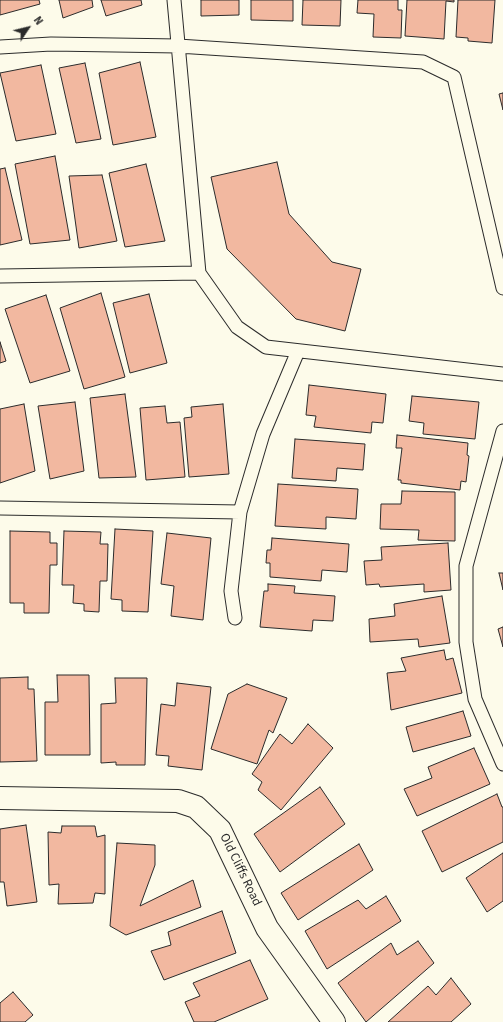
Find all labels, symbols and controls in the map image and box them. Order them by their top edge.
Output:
north arrow [8,8,48,48]
text: N [30,14,46,28]
street label: Old Cliffs Road [216,831,264,909]

